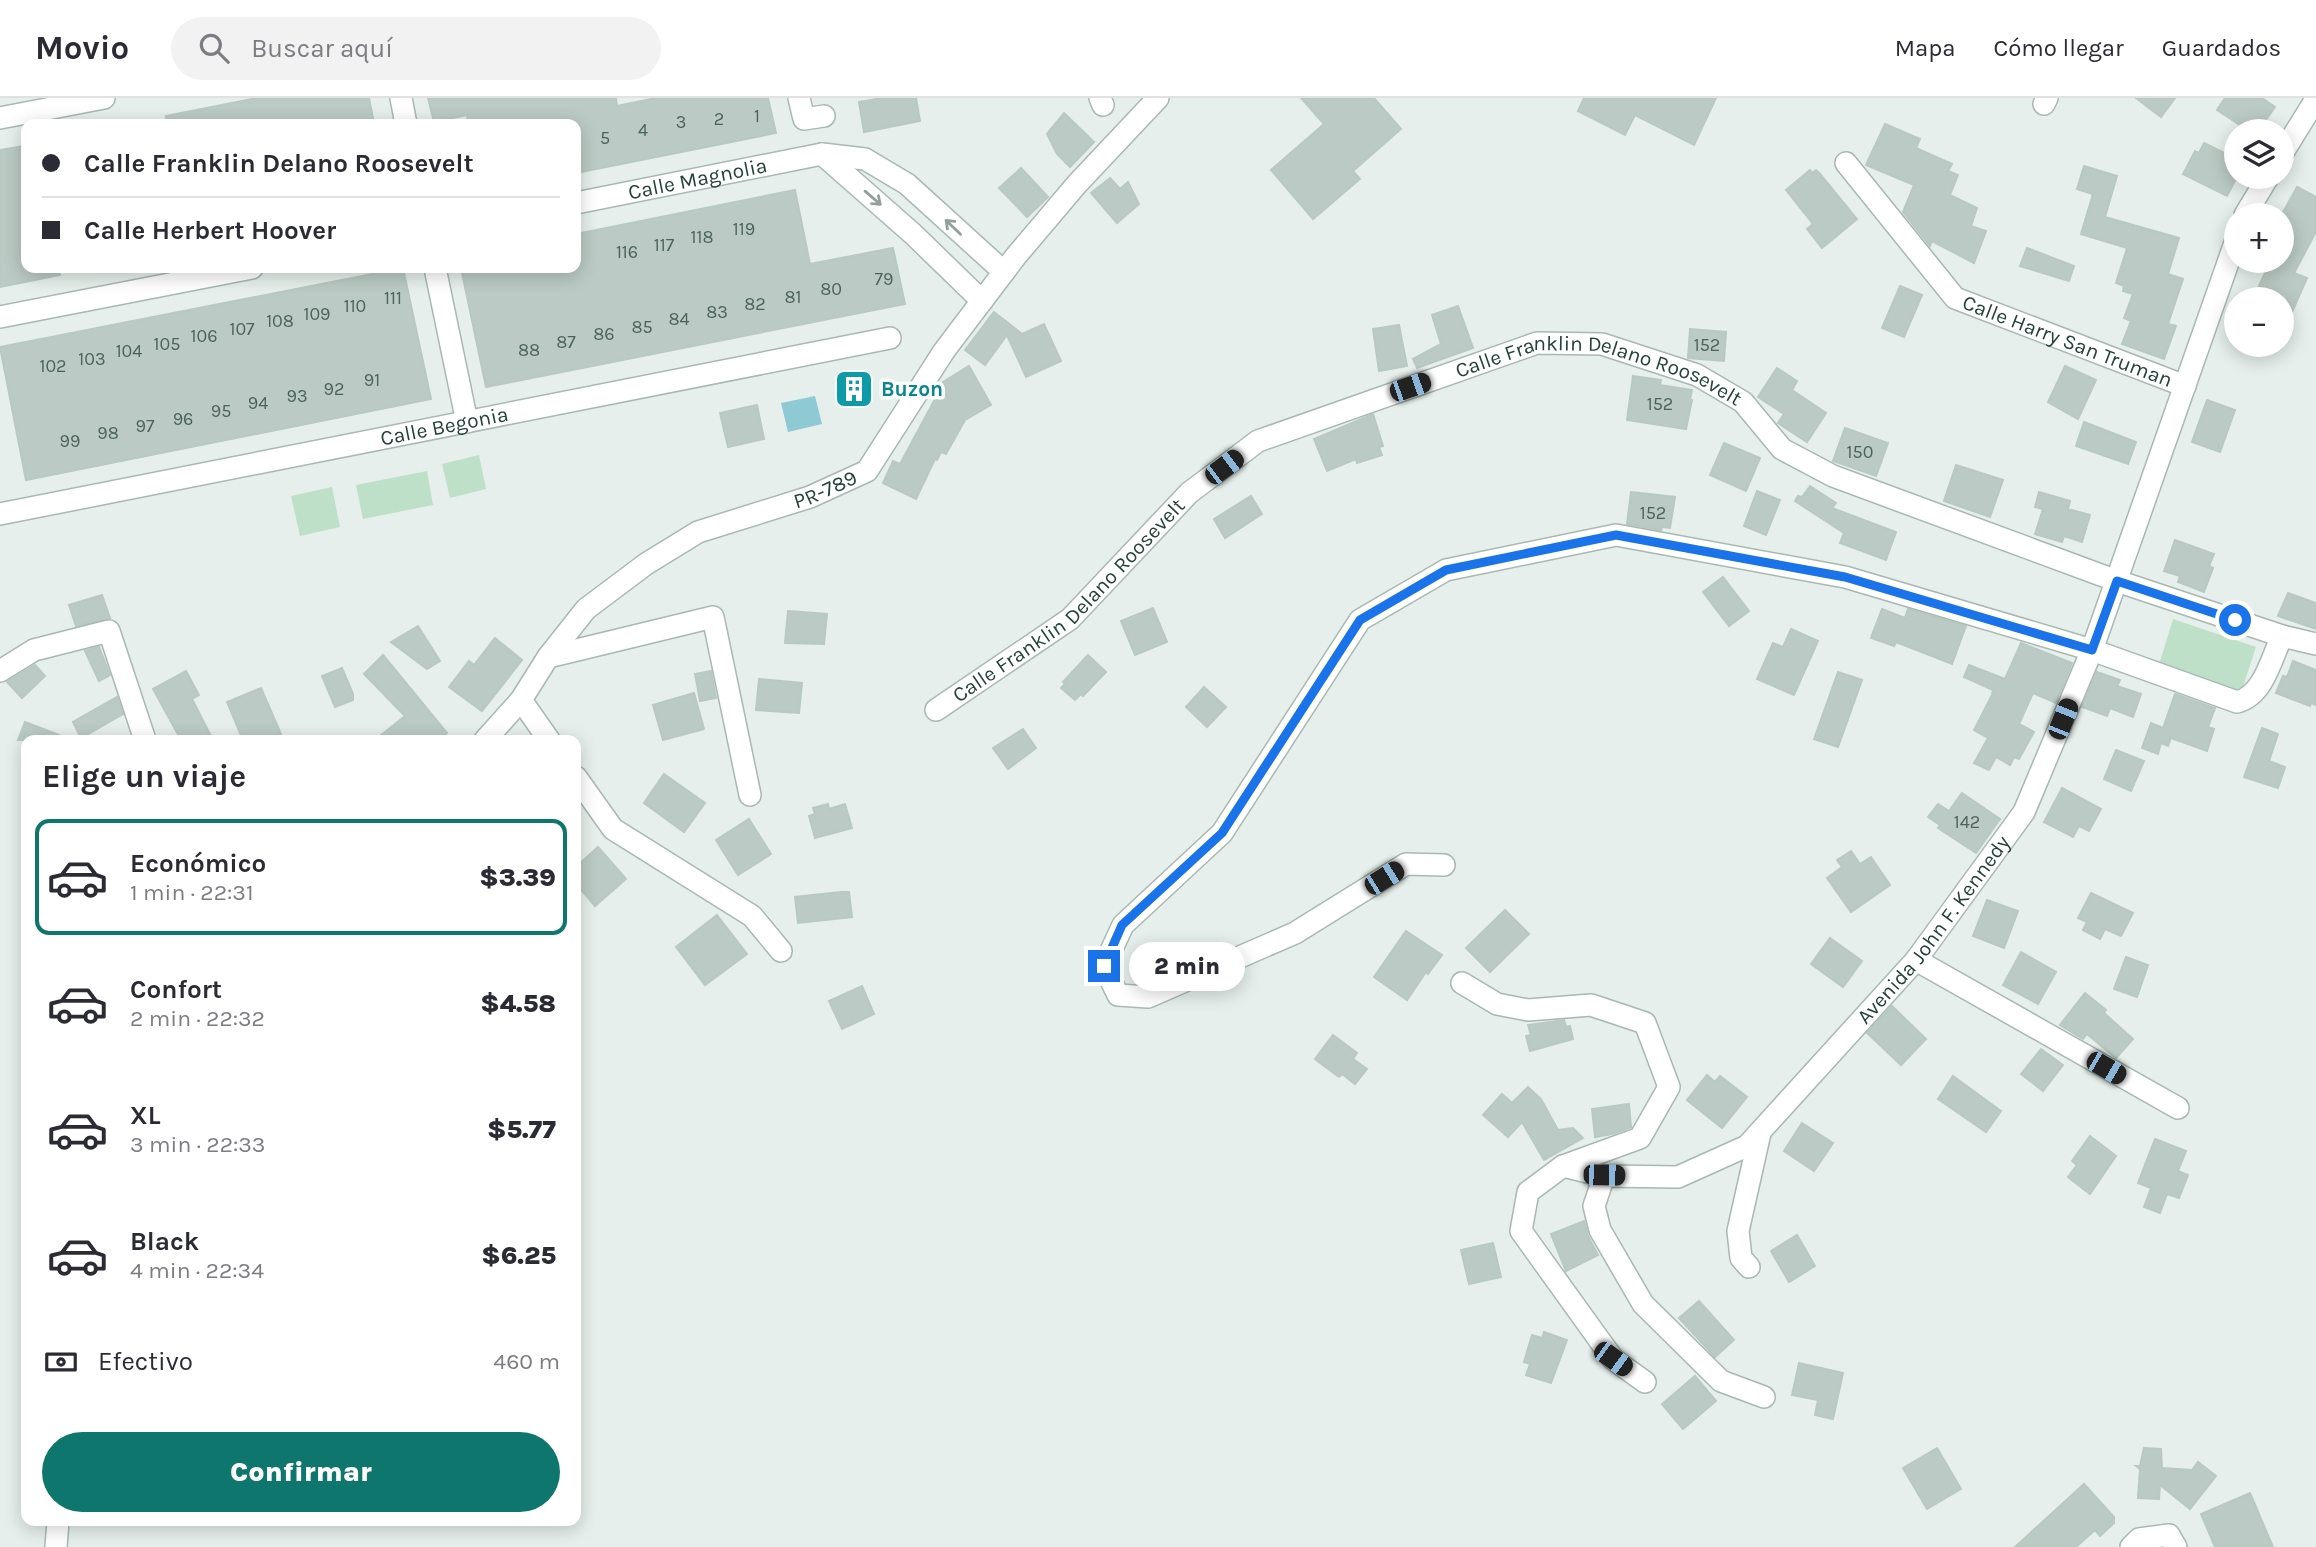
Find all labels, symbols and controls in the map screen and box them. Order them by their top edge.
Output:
search box [171,17,661,80]
text: Movio [35,29,129,67]
icon: search [195,29,233,67]
text: Buscar aquí [251,33,393,64]
text: Mapa [1895,34,1955,62]
text: Cómo llegar [1993,34,2124,62]
text: Guardados [2162,34,2281,62]
house number: 1 [754,105,760,127]
house number: 2 [714,108,724,130]
house number: 3 [676,111,686,133]
house number: 4 [638,119,648,141]
map controls [2224,119,2294,357]
button: layers [2224,119,2294,189]
house number: 5 [600,127,610,149]
text: Calle Franklin Delano Roosevelt [84,148,474,179]
street label: Calle Magnolia [626,153,769,204]
one-way arrow [864,190,882,206]
button: + [2224,203,2294,273]
text: Calle Herbert Hoover [84,215,336,246]
house number: 119 [733,218,755,240]
one-way arrow [945,218,962,235]
house number: 118 [691,226,713,248]
house number: 117 [654,234,675,256]
house number: 116 [616,241,638,263]
house number: 79 [875,268,893,290]
house number: 80 [820,278,842,300]
house number: 81 [784,286,802,308]
house number: 111 [384,287,402,309]
button: − [2224,287,2294,357]
street label: Calle Harry San Truman [1959,290,2176,392]
house number: 82 [744,293,766,315]
house number: 110 [344,295,366,317]
house number: 83 [706,301,728,323]
house number: 109 [303,303,331,325]
house number: 84 [668,308,690,330]
house number: 108 [266,310,294,332]
house number: 85 [631,316,653,338]
house number: 107 [229,318,255,340]
house number: 86 [593,323,615,345]
house number: 106 [191,325,217,347]
house number: 87 [556,331,576,353]
street label: Calle Franklin Delano Roosevelt [1452,331,1746,411]
house number: 105 [154,333,180,355]
house number: 152 [1694,334,1720,356]
house number: 88 [518,339,540,361]
house number: 104 [116,340,142,362]
house number: 103 [78,348,106,370]
house number: 102 [39,355,67,377]
building icon: Buzon [833,368,875,410]
house number: 91 [364,369,380,391]
car [1387,370,1434,404]
place label: Buzon [881,377,943,401]
house number: 92 [324,378,344,400]
house number: 93 [286,385,308,407]
house number: 94 [248,392,268,414]
house number: 152 [1647,393,1673,415]
house number: 95 [211,400,231,422]
street label: Calle Begonia [378,402,510,450]
house number: 96 [173,408,193,430]
house number: 97 [136,415,155,437]
house number: 98 [97,422,119,444]
house number: 99 [60,430,80,452]
house number: 150 [1847,441,1873,463]
car [1201,446,1248,488]
street label: PR-789 [791,465,861,513]
street label: Calle Franklin Delano Roosevelt [948,493,1190,707]
house number: 152 [1640,502,1666,524]
route start [2219,604,2251,636]
car [2046,696,2081,742]
text: Elige un viaje [42,758,246,795]
house number: 142 [1954,811,1980,833]
street label: Avenida John F. Kennedy [1852,831,2015,1029]
icon: car [46,846,109,909]
text: Económico [130,848,266,879]
car [1361,858,1408,898]
text: $3.39 [479,862,556,893]
text: 1 min · 22:31 [130,879,254,906]
callout: 2 min [1128,942,1244,990]
route end [1088,950,1120,982]
text: 2 min [1154,953,1220,980]
icon: car [46,972,109,1035]
text: Confort [130,974,222,1005]
text: $4.58 [480,988,556,1019]
text: 2 min · 22:32 [130,1005,265,1032]
car [2083,1048,2130,1088]
icon: car [46,1098,109,1161]
text: XL [130,1100,161,1131]
text: $5.77 [487,1114,556,1145]
text: 3 min · 22:33 [130,1131,265,1158]
car [1583,1164,1626,1186]
icon: car [46,1224,109,1287]
text: Black [130,1226,199,1257]
text: $6.25 [481,1240,556,1271]
text: 4 min · 22:34 [130,1257,264,1284]
car [1590,1338,1637,1380]
icon: cash [42,1343,80,1381]
text: Efectivo [98,1346,193,1377]
text: 460 m [493,1348,560,1375]
button: Confirmar [42,1432,560,1512]

